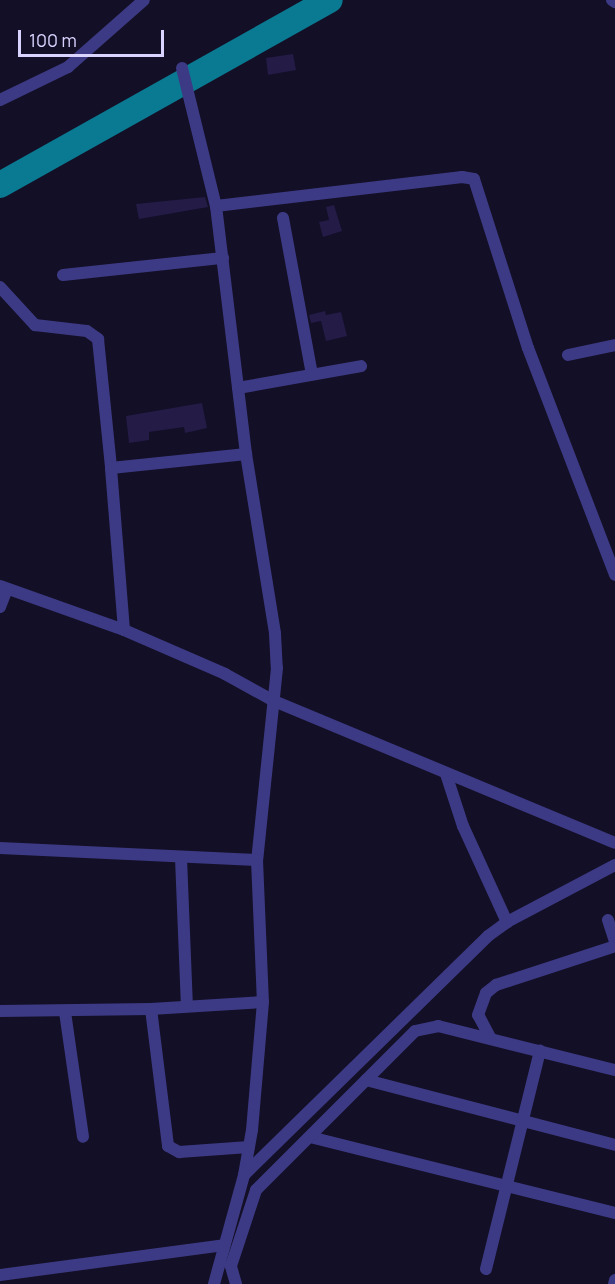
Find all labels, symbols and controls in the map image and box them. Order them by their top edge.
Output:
scale bar [21,18,166,56]
text: 100 m [29,28,77,52]

